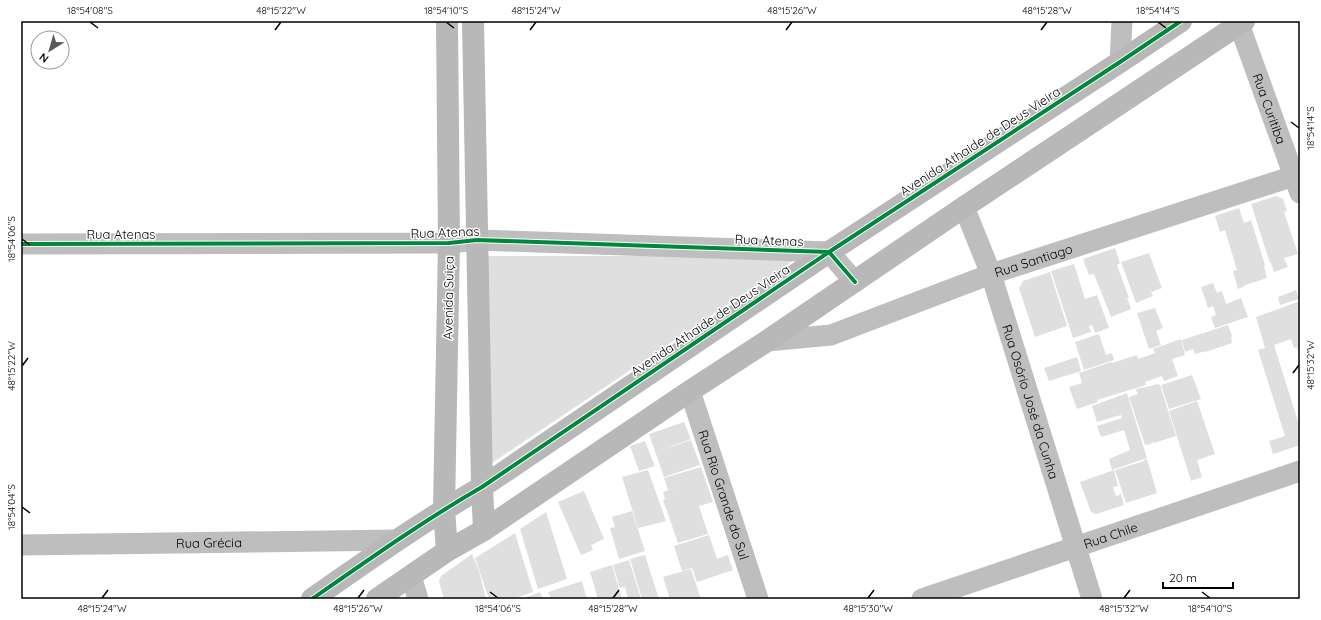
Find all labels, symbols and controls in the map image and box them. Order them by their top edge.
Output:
text: 18°54'08"S [67,4,113,17]
text: 48°15'22"W [256,4,306,17]
text: 18°54'10"S [424,4,468,17]
text: 48°15'24"W [511,4,561,17]
text: 48°15'26"W [767,4,817,17]
text: 48°15'28"W [1022,4,1072,17]
text: 18°54'14"S [1136,4,1180,17]
north arrow [30,30,70,70]
text: N [37,50,51,66]
street label: Rua Curitiba [1249,71,1290,146]
street label: Avenida Athaide de Deus Vieira [897,83,1063,199]
text: 18°54'14"S [1304,106,1317,150]
text: 18°54'06"S [5,216,18,262]
street label: Rua Atenas [410,223,480,241]
street label: Rua Atenas [87,226,155,242]
street label: Rua Atenas [734,231,804,249]
street label: Rua Santiago [992,240,1074,280]
street label: Avenida Suiça [439,256,457,340]
street label: Avenida Athaide de Deus Vieira [627,261,793,379]
street label: Rua Osório José da Cunha [999,322,1062,481]
text: 48°15'32"W [1304,340,1317,390]
text: 48°15'22"W [5,341,18,391]
street label: Rua Rio Grande do Sul [695,428,753,562]
text: 18°54'04"S [5,484,18,530]
street label: Rua Chile [1081,519,1140,552]
street label: Rua Grécia [176,534,242,551]
scale bar [1163,564,1233,590]
text: 20 m [1169,570,1197,585]
text: 48°15'24"W [77,602,127,615]
text: 48°15'26"W [333,602,383,615]
text: 18°54'06"S [475,602,521,615]
text: 48°15'28"W [588,602,638,615]
text: 48°15'30"W [843,602,893,615]
text: 48°15'32"W [1099,602,1149,615]
text: 18°54'10"S [1188,602,1232,615]

